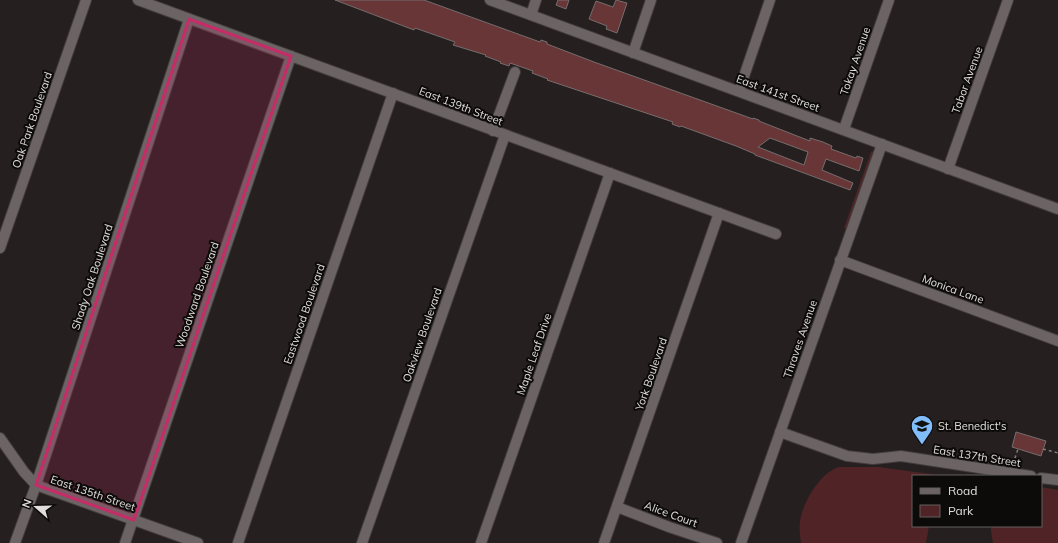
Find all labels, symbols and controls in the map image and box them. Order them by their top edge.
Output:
street label: Tokay Avenue [837,25,873,97]
street label: Tabor Avenue [948,44,986,116]
street label: Oak Park Boulevard [9,70,55,170]
street label: East 141st Street [735,71,822,115]
street label: East 139th Street [417,84,505,128]
street label: Shady Oak Boulevard [68,222,116,332]
street label: Woodward Boulevard [172,240,222,350]
street label: Eastwood Boulevard [280,262,328,366]
street label: Monica Lane [920,271,986,307]
street label: Oakview Boulevard [399,286,445,384]
street label: Thraves Avenue [780,298,820,380]
street label: Maple Leaf Drive [513,311,555,397]
street label: York Boulevard [632,336,670,413]
school or university icon: St. Benedict's [909,413,935,446]
place label: St. Benedict's [938,419,1007,433]
street label: East 137th Street [932,442,1022,470]
street label: East 135th Street [49,472,137,514]
legend [912,475,1042,527]
text: Road [948,483,977,498]
north arrow [16,487,56,527]
text: N [19,497,35,510]
street label: Alice Court [643,498,700,530]
text: Park [948,503,974,518]

